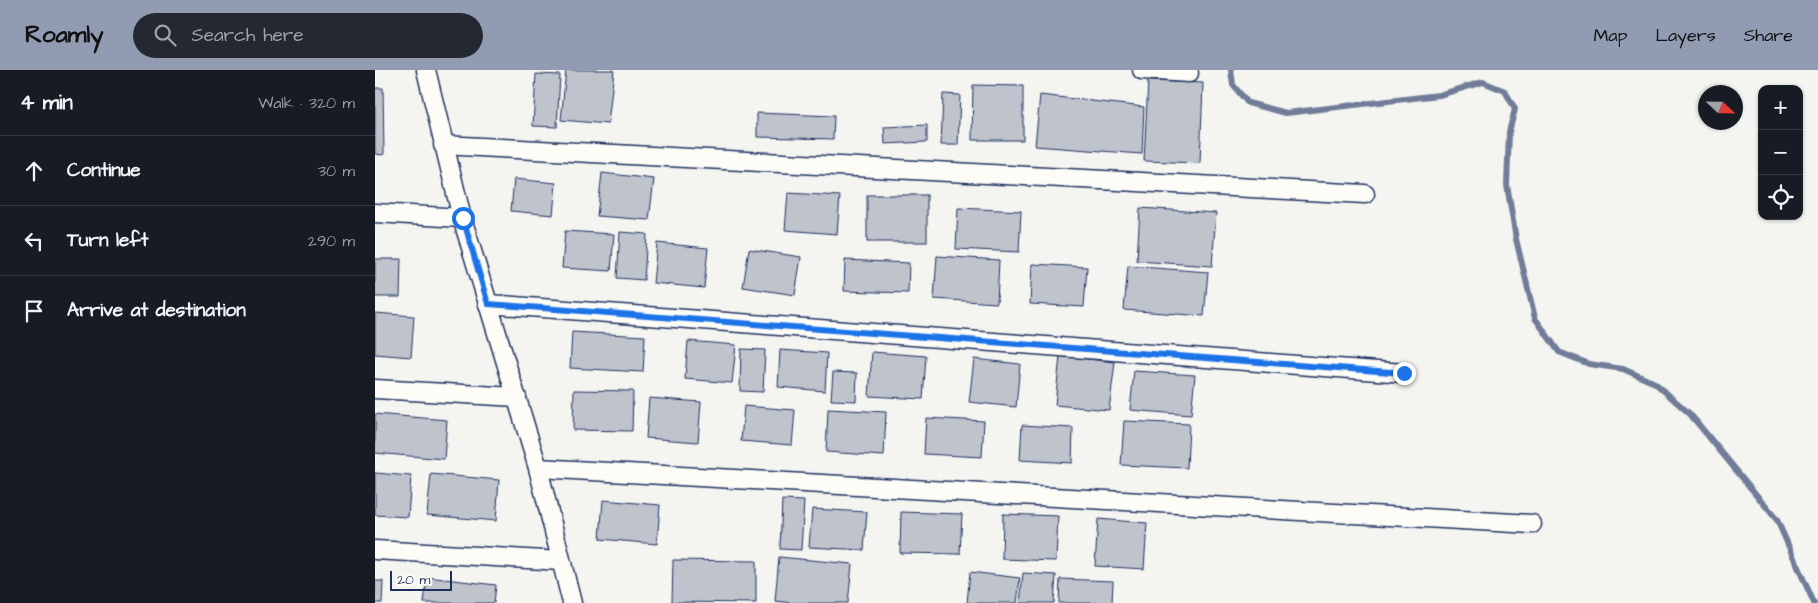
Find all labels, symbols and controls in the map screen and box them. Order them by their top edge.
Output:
search box [133,13,483,58]
text: Roamly [25,18,103,52]
icon: search [151,21,179,49]
text: Search here [191,22,304,49]
text: Map [1593,23,1627,48]
text: Layers [1655,23,1716,48]
text: Share [1744,23,1793,48]
north arrow [1698,85,1743,130]
map controls [1758,85,1803,220]
button: + [1758,85,1803,130]
text: 4 min [20,88,73,117]
text: Walk · 320 m [258,92,355,114]
button: − [1758,130,1803,175]
icon: ahead [20,157,48,185]
text: Continue [67,157,141,184]
text: 30 m [318,160,355,182]
button: locate [1758,175,1803,220]
route start [452,207,475,230]
icon: left [20,227,48,255]
text: Turn left [67,227,148,254]
text: 290 m [308,230,355,252]
icon: arrive [20,297,48,325]
text: Arrive at destination [67,297,246,324]
route end [1393,362,1416,385]
scale bar [390,568,453,591]
text: 20 m [397,570,430,590]

